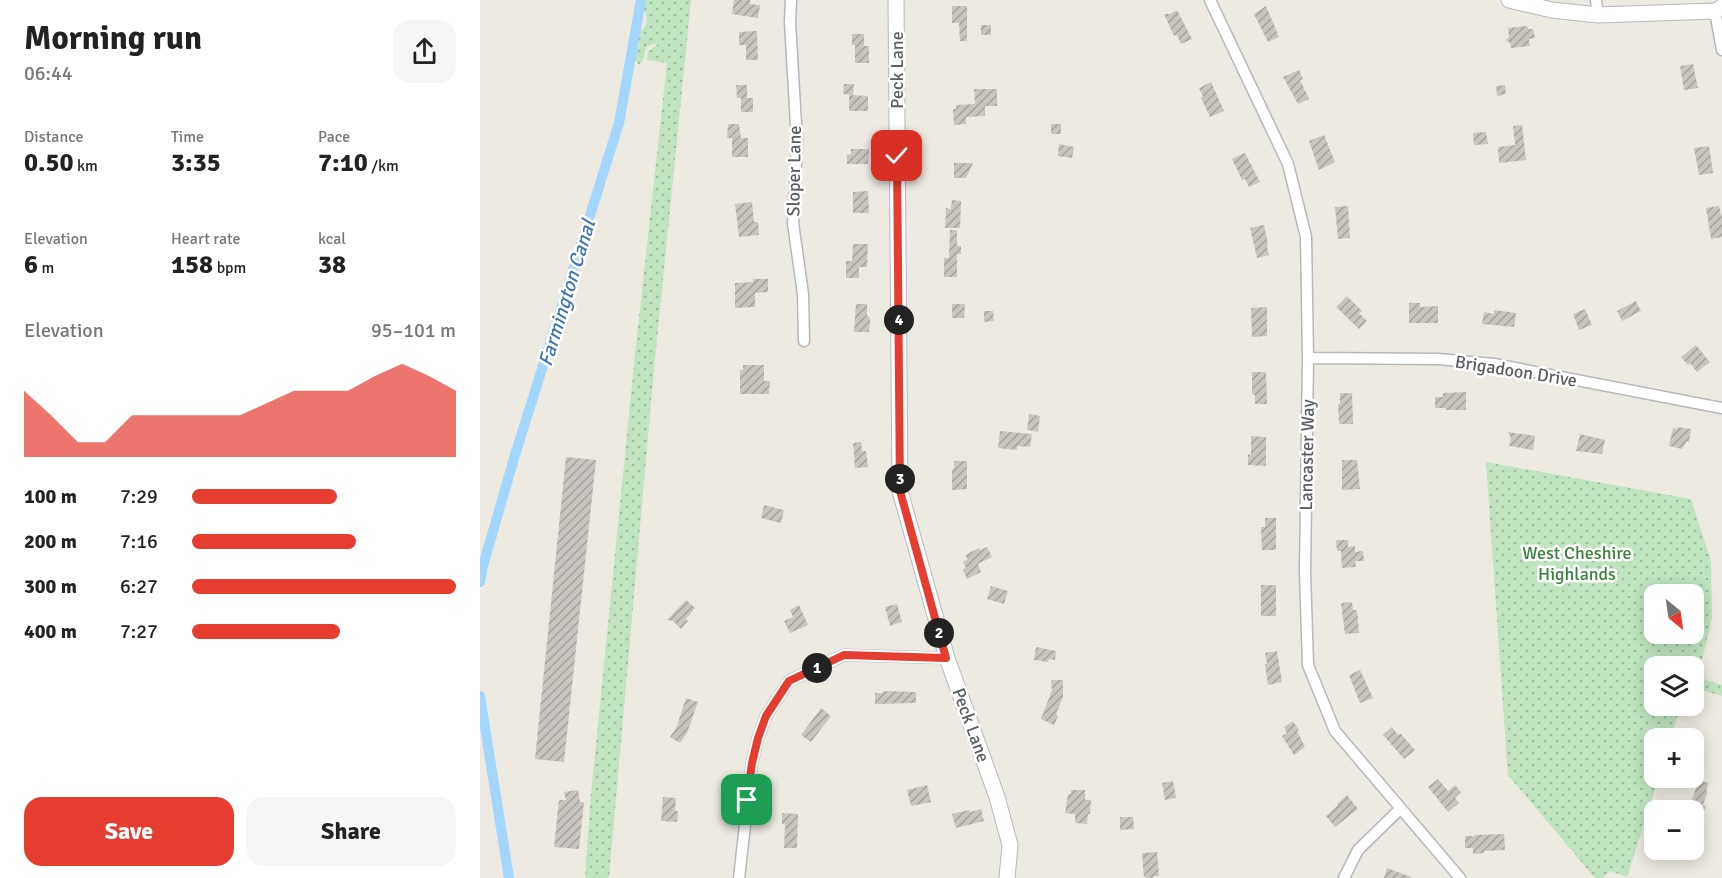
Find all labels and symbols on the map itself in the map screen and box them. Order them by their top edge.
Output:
street label: Peck Lane [886,31,908,109]
street label: Sloper Lane [782,125,806,217]
pin [871,130,922,181]
water label: Farmington Canal [533,215,602,369]
pin: 4 [884,305,914,335]
street label: Brigadoon Drive [1453,350,1579,392]
street label: Lancaster Way [1295,399,1319,511]
pin: 3 [885,464,915,494]
park label: West Cheshire Highlands [1522,542,1632,585]
north arrow [1644,584,1704,644]
pin: 2 [924,618,954,648]
pin: 1 [802,653,832,683]
street label: Peck Lane [947,685,995,765]
pin [721,774,772,825]

